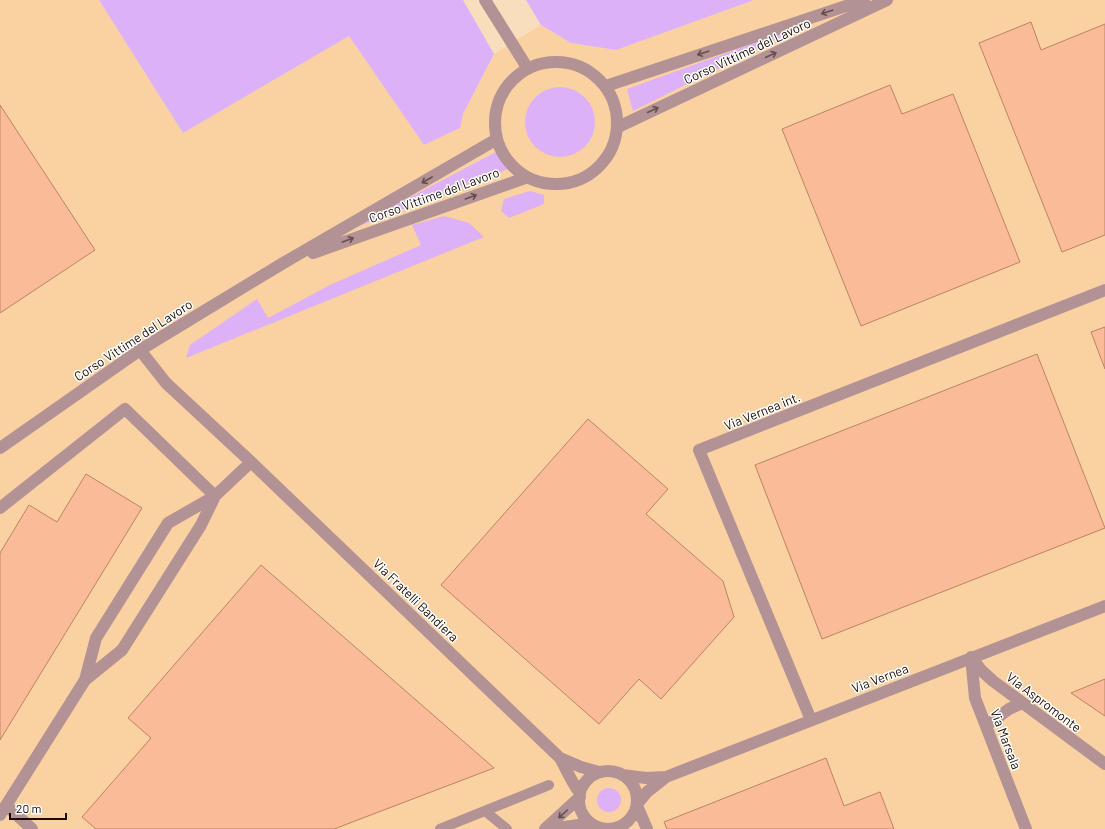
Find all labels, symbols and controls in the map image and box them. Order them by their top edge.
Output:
one-way arrow [821,9,833,17]
street label: Corso Vittime del Lavoro [681,15,813,87]
one-way arrow [698,50,710,58]
one-way arrow [764,51,776,58]
one-way arrow [647,106,659,113]
street label: Corso Vittime del Lavoro [366,164,502,226]
one-way arrow [421,176,433,184]
one-way arrow [464,192,476,200]
one-way arrow [342,236,355,243]
street label: Corso Vittime del Lavoro [71,296,195,384]
street label: Via Vernea int. [722,388,802,434]
street label: Via Fratelli Bandiera [370,555,462,645]
street label: Via Vernea [849,660,911,696]
street label: Via Aspromonte [1003,669,1085,735]
street label: Via Marsala [987,707,1025,771]
scale bar [10,795,66,821]
text: 20 m [16,801,42,815]
one-way arrow [557,809,568,818]

